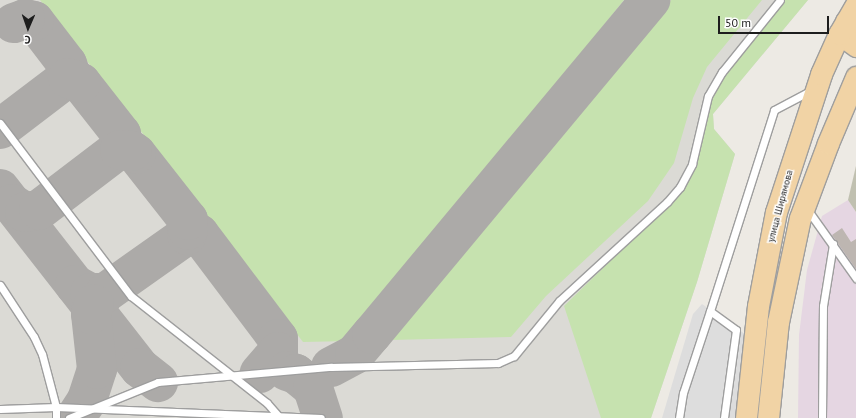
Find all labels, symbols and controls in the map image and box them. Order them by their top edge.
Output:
north arrow [8,8,48,48]
scale bar [720,8,831,34]
text: 50 m [725,15,751,30]
text: С [24,33,31,47]
street label: улица Ширямова [765,169,795,243]

